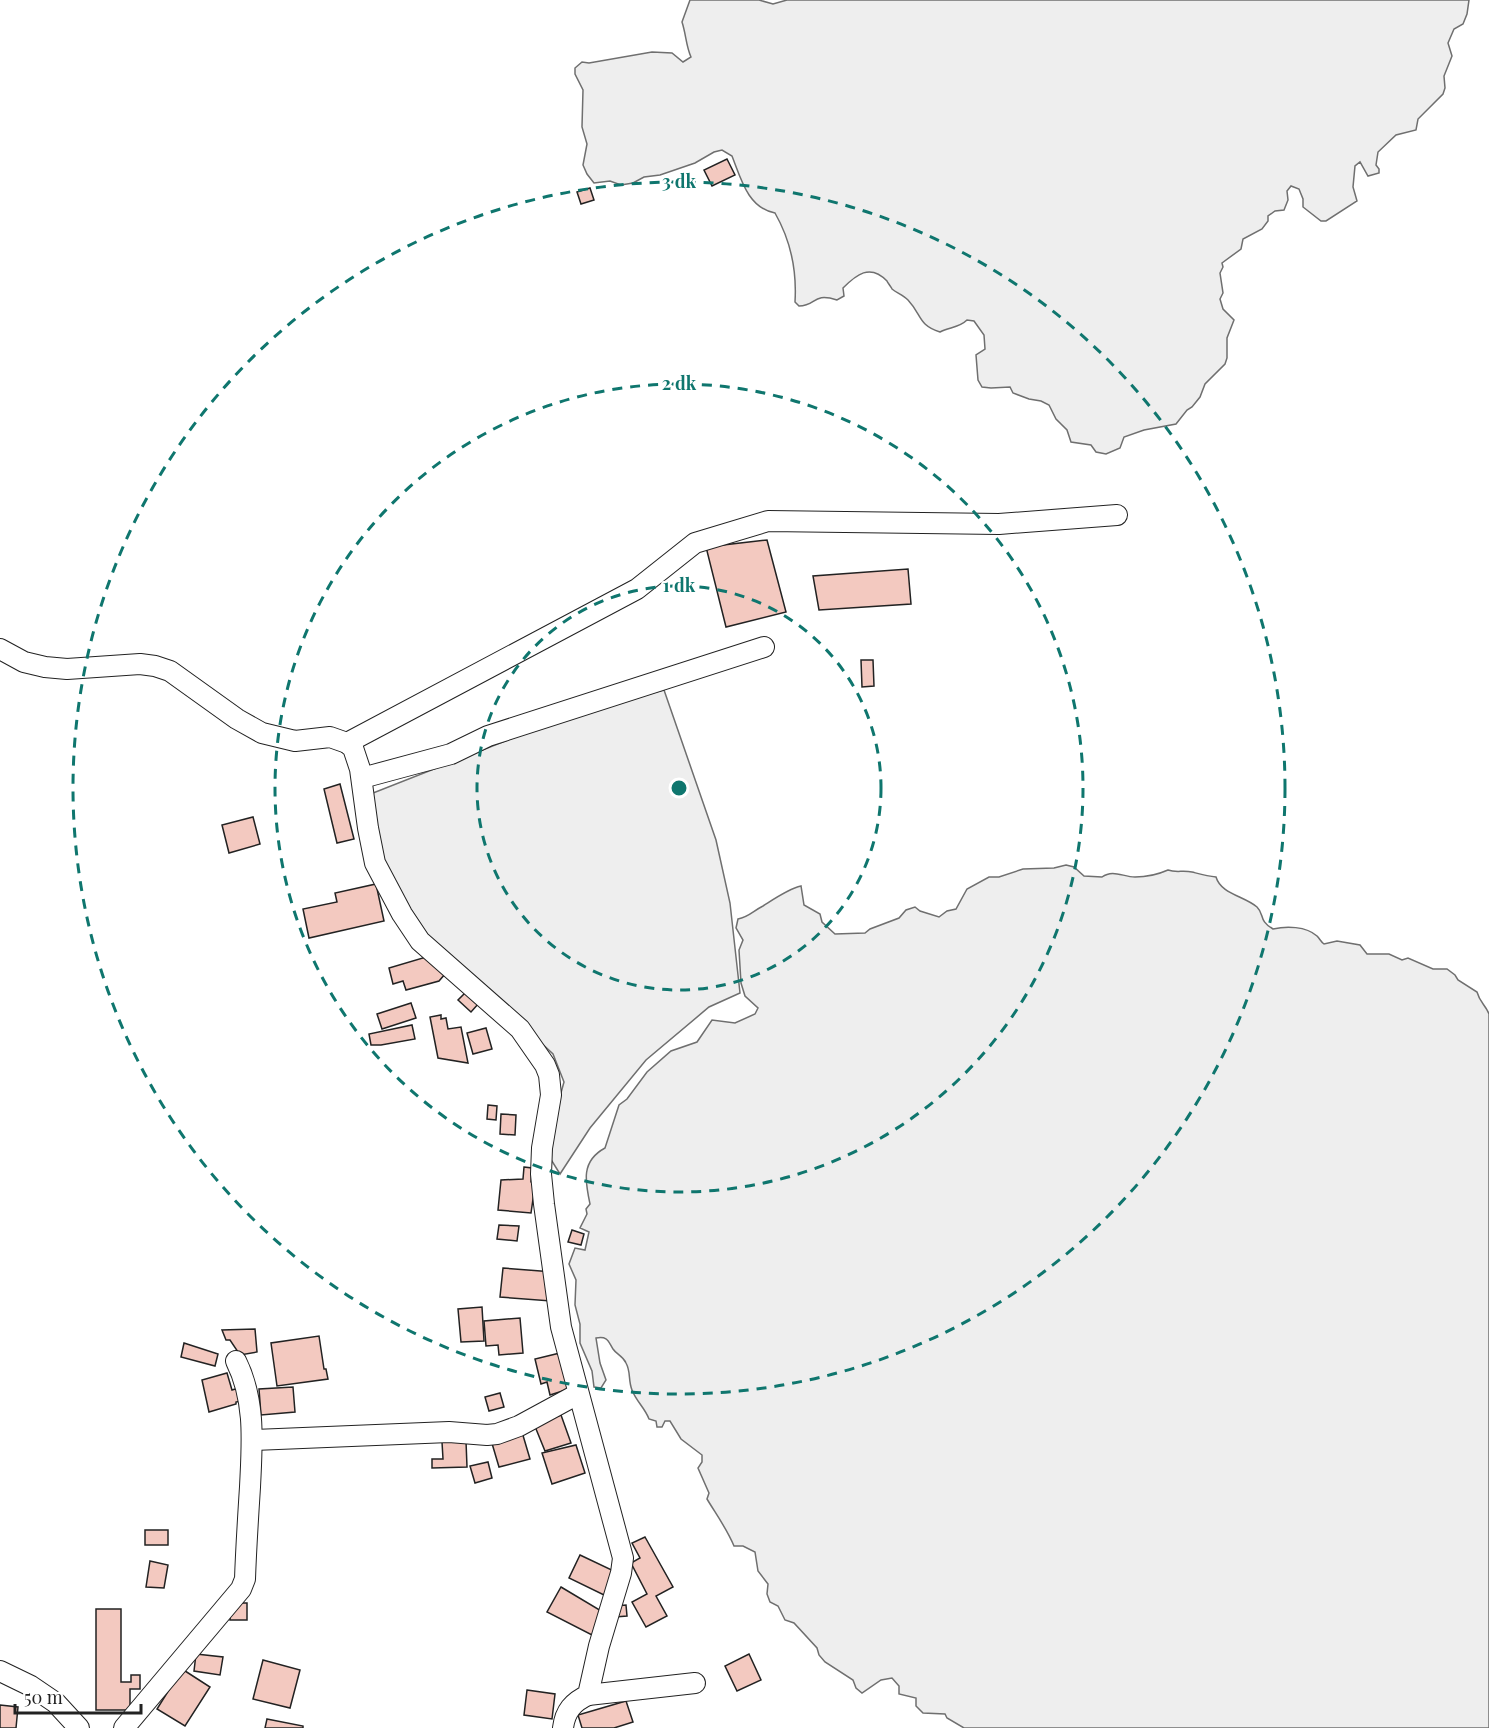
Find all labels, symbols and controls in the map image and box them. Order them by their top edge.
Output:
text: 3 dk [662,169,697,193]
text: 2 dk [662,371,697,395]
text: 1 dk [663,573,696,597]
centre of rings [669,778,689,798]
scale bar [15,1677,141,1715]
text: 50 m [24,1685,63,1709]

